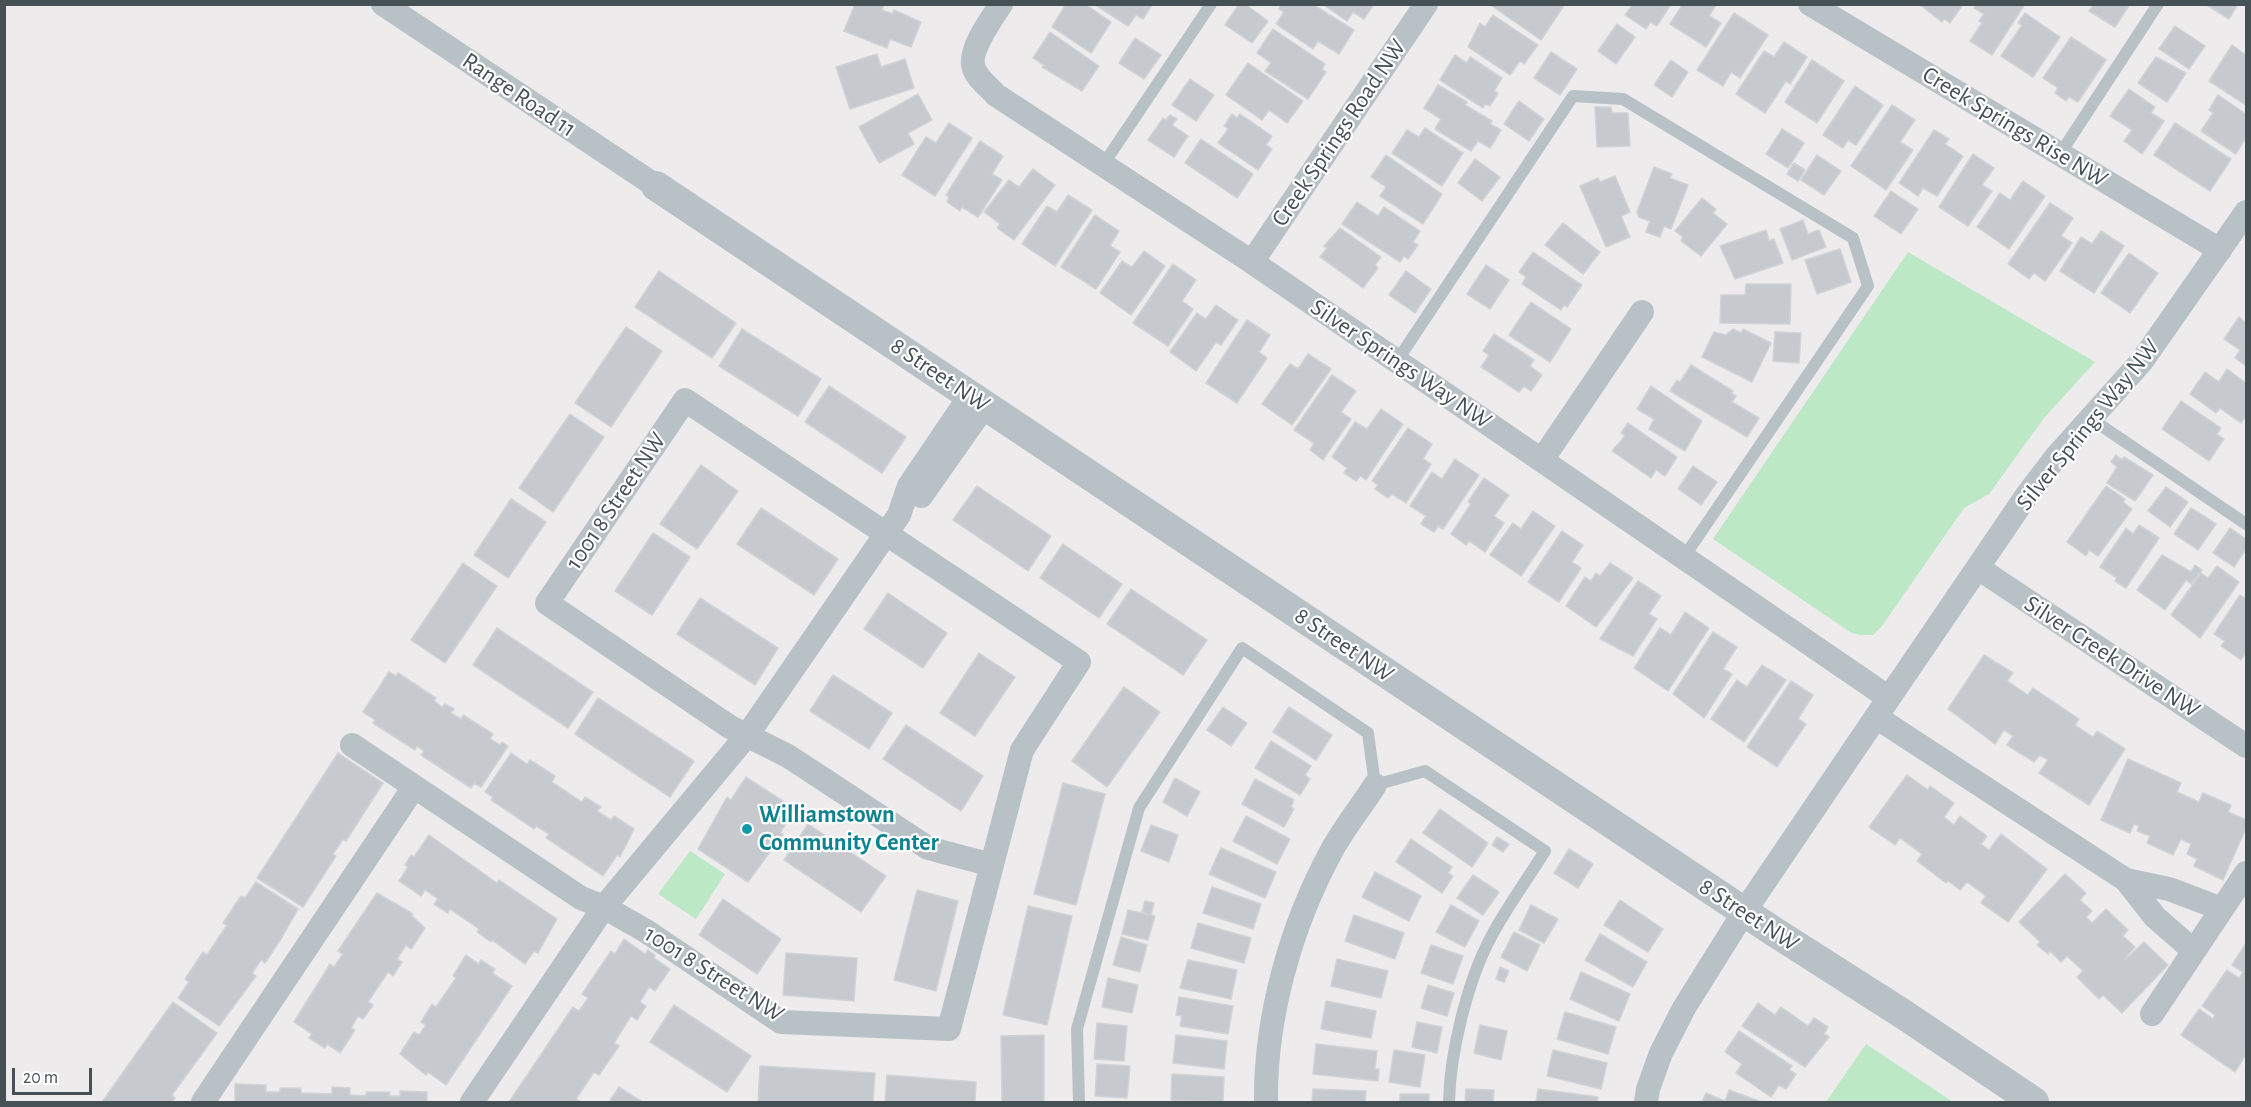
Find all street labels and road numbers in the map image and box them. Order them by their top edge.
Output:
street label: Creek Springs Road NW [1266,34,1412,232]
street label: Range Road 11 [457,46,581,144]
street label: Creek Springs Rise NW [1917,60,2113,194]
street label: Silver Springs Way NW [1305,293,1497,435]
street label: 8 Street NW [885,331,995,419]
street label: Silver Springs Way NW [2010,334,2166,516]
street label: 1001 8 Street NW [560,427,672,575]
street label: Silver Creek Drive NW [2019,589,2205,725]
street label: 8 Street NW [1289,601,1399,689]
street label: 8 Street NW [1694,872,1804,958]
street label: 1001 8 Street NW [639,920,789,1028]

